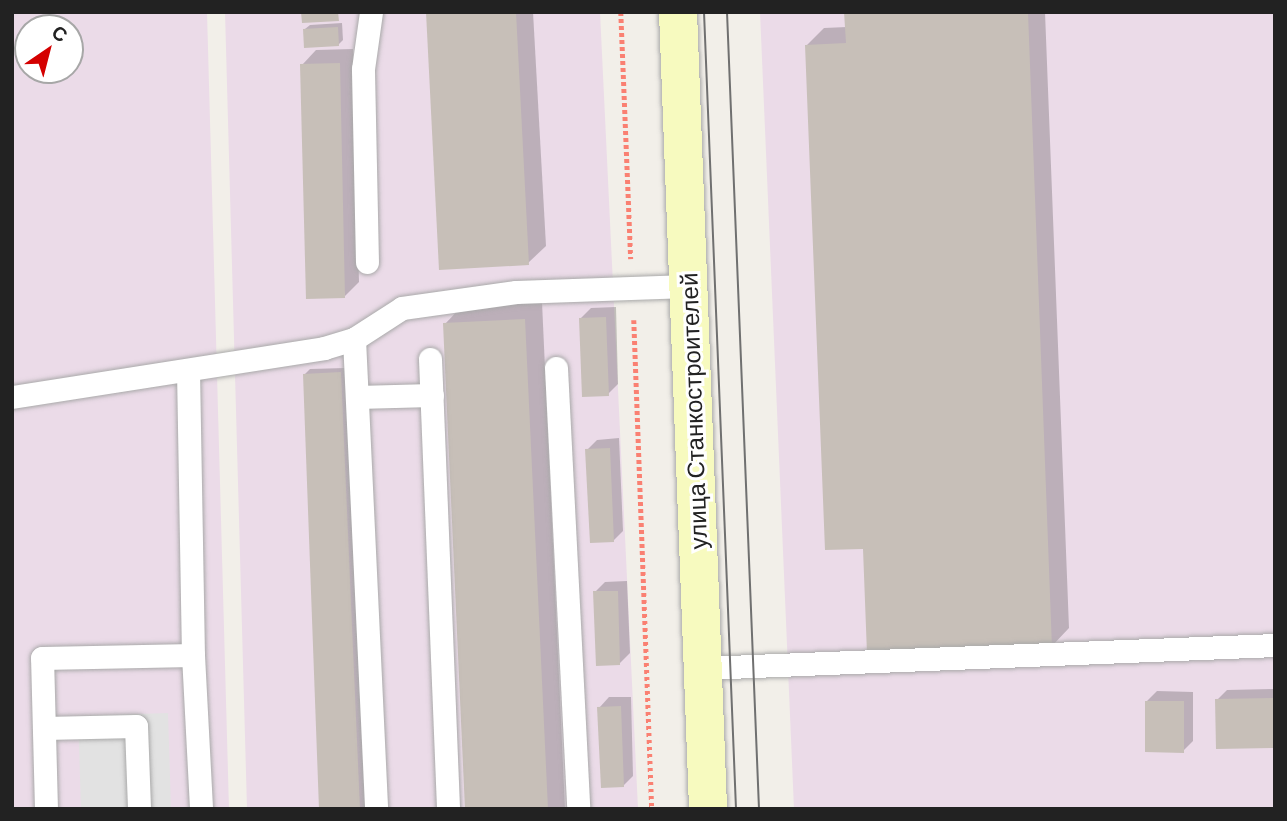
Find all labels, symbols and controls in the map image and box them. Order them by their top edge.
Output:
north arrow [14,14,84,84]
text: С [48,20,72,46]
street label: улица Станкостроителей [674,272,712,550]

